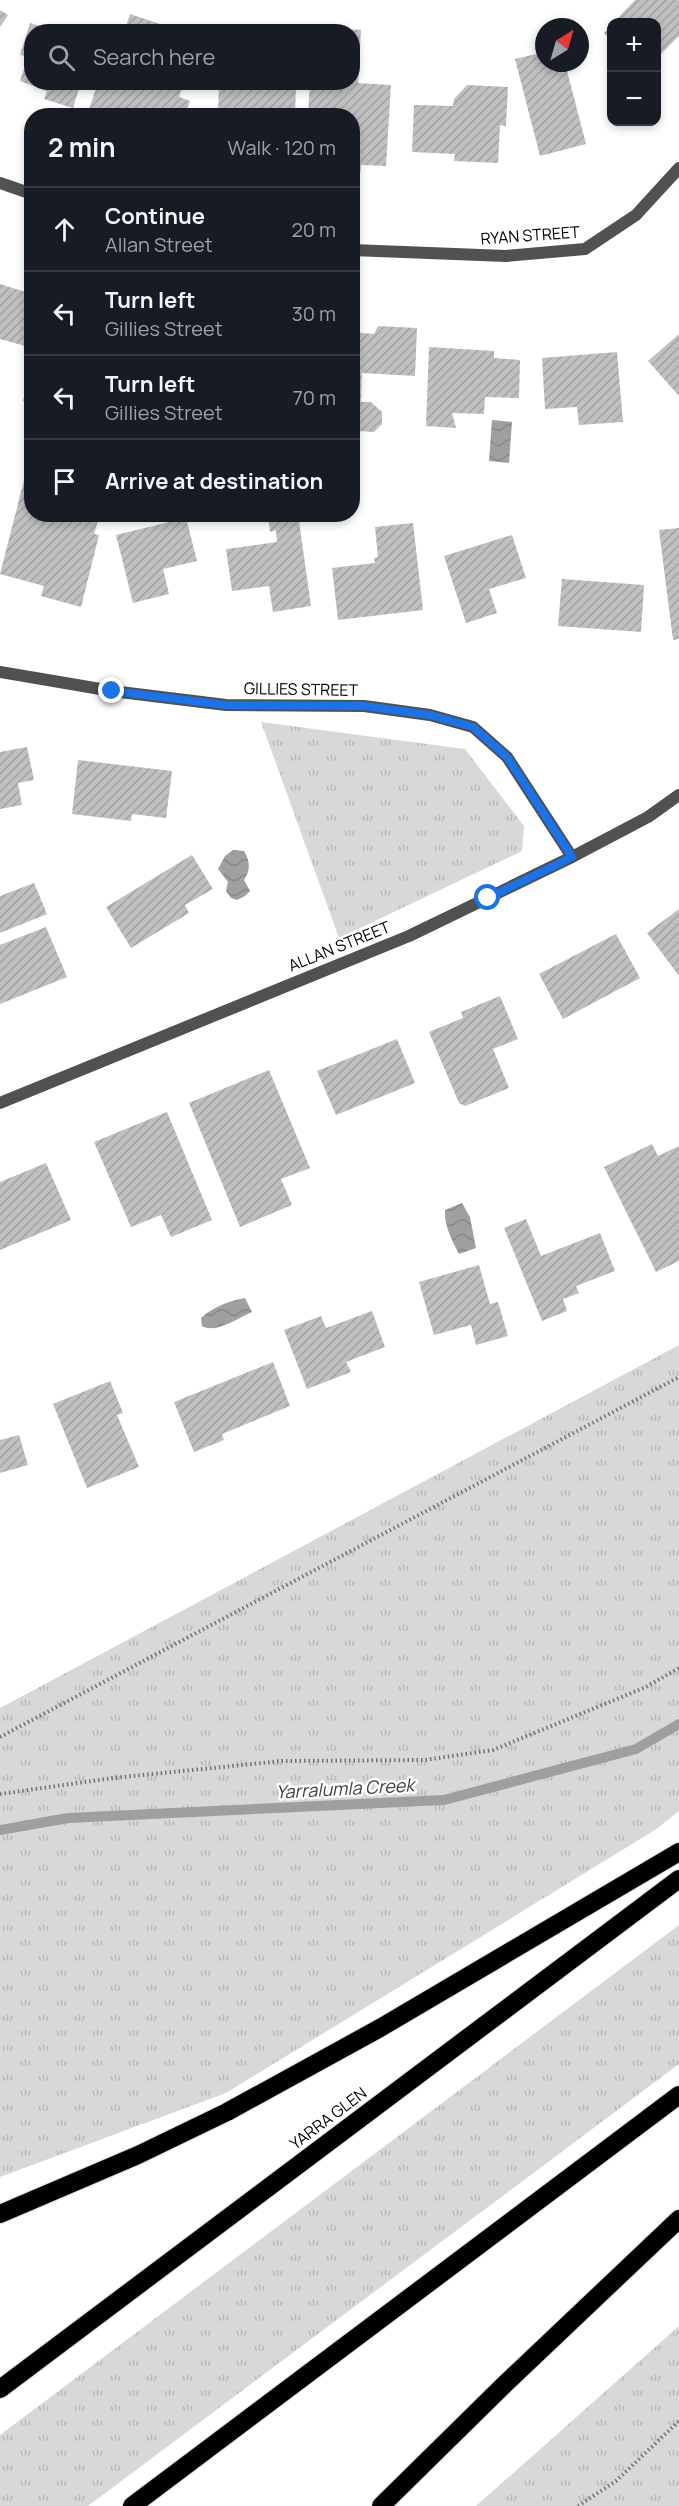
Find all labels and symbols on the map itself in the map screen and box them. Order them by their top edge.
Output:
north arrow [535,18,589,72]
street label: RYAN STREET [480,221,581,249]
route end [98,677,124,703]
street label: GILLIES STREET [244,677,359,701]
route start [474,884,500,910]
street label: ALLAN STREET [285,915,394,976]
water label: Yarralumla Creek [275,1772,418,1804]
street label: YARRA GLEN [285,2082,371,2154]

